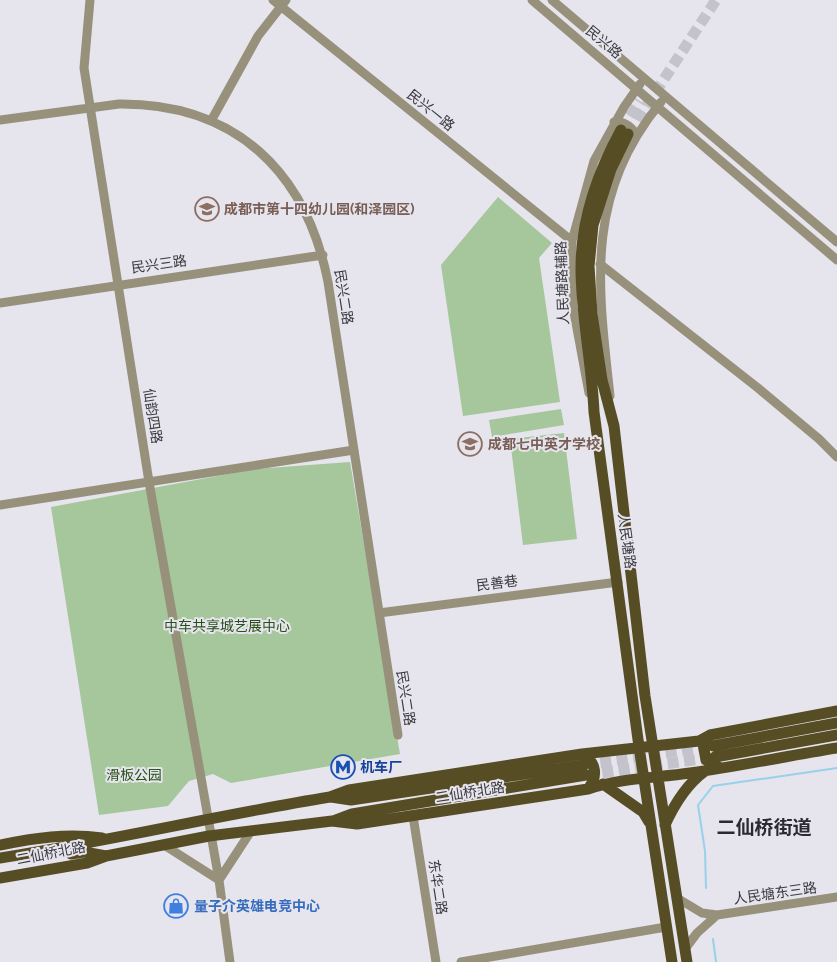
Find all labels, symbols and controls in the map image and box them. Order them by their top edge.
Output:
street label: 民兴路 [583,22,625,62]
street label: 民兴一路 [404,86,458,134]
school or university icon: 成都市第十四幼儿园(和泽园区) [194,196,220,222]
place label: 成都市第十四幼儿园(和泽园区) [224,201,415,217]
street label: 人民塘路辅路 [553,241,571,325]
street label: 民兴三路 [130,252,188,276]
street label: 民兴二路 [332,268,356,326]
street label: 仙韵四路 [141,387,165,445]
school or university icon: 成都七中英才学校 [457,431,483,457]
place label: 成都七中英才学校 [488,436,600,452]
street label: 人民塘路 [615,512,639,570]
street label: 民善巷 [475,573,519,593]
park label: 中车共享城艺展中心 [164,618,290,634]
street label: 民兴二路 [394,669,418,727]
metro station icon: 机车厂 [330,754,356,780]
place label: 机车厂 [360,759,402,775]
park label: 滑板公园 [106,767,162,783]
street label: 二仙桥北路 [434,779,506,805]
district label: 二仙桥街道 [716,816,812,838]
street label: 二仙桥北路 [15,838,87,868]
street label: 东华二路 [426,858,450,916]
street label: 人民塘东三路 [732,879,818,907]
shop icon: 量子介英雄电竞中心 [163,893,189,919]
place label: 量子介英雄电竞中心 [194,898,320,914]

